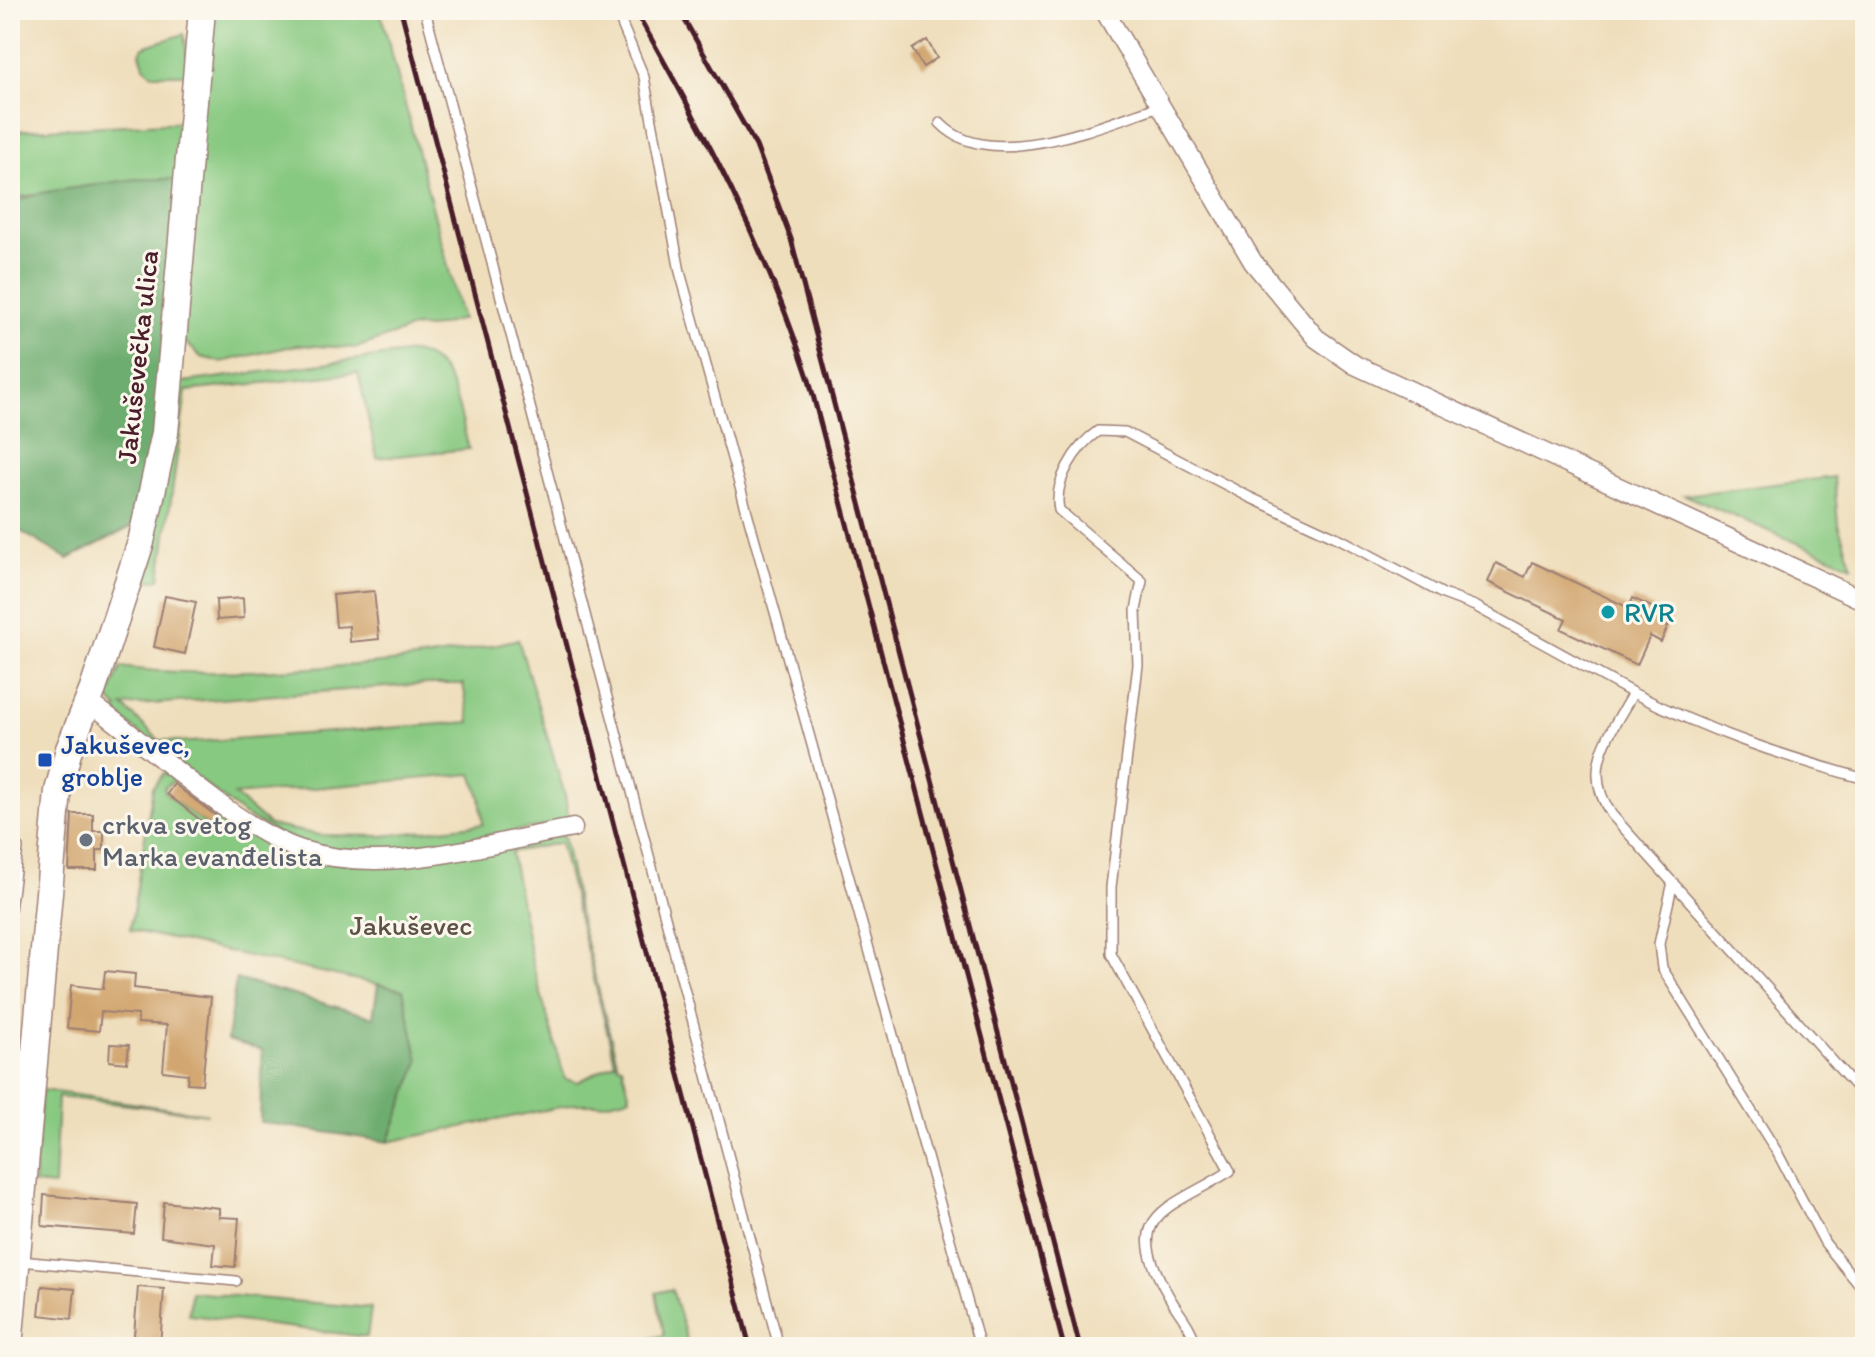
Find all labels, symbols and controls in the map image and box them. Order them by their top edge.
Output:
street label: Jakuševečka ulica [109,248,165,465]
place label: RVR [1624,595,1675,629]
marker: RVR [1599,603,1617,621]
place label: Jakuševec, groblje [61,727,190,793]
marker: Jakuševec, groblje [36,751,54,769]
place label: crkva svetog Marka evanđelista [102,807,323,873]
marker: crkva svetog Marka evanđelista [77,831,95,849]
park label: Jakuševec [350,908,472,942]

